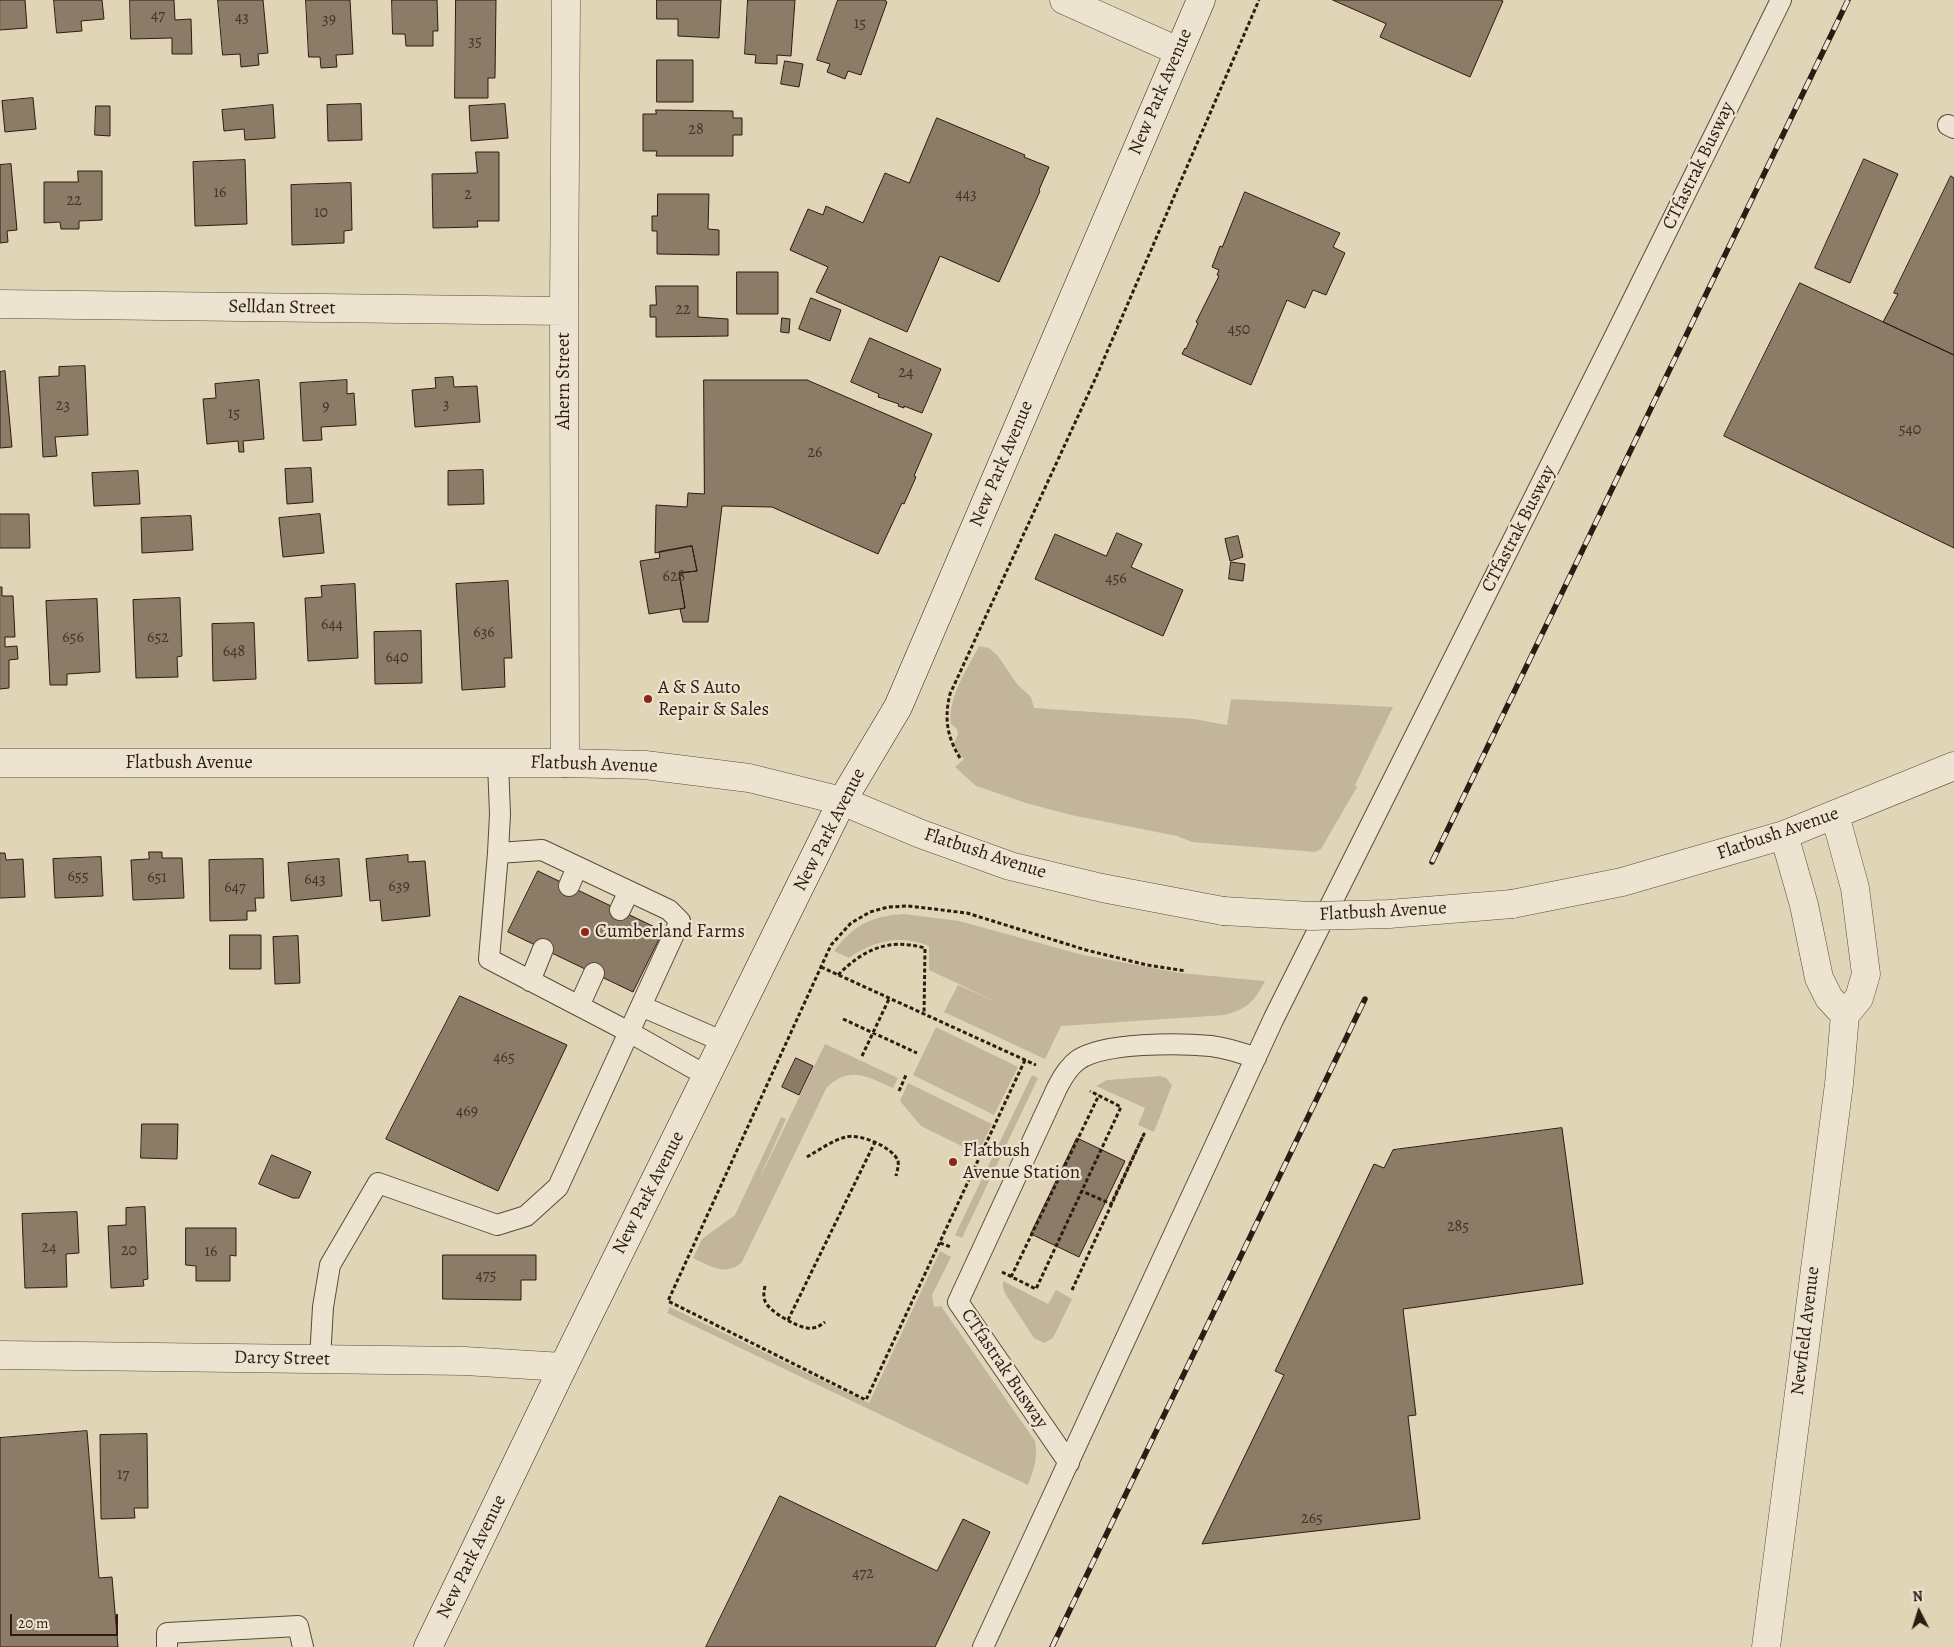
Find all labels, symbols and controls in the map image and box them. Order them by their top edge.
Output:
house number: 47 [151,6,165,26]
house number: 43 [235,8,249,28]
house number: 39 [322,10,336,30]
house number: 15 [854,14,866,34]
street label: New Park Avenue [1124,25,1198,159]
house number: 35 [468,32,482,52]
street label: CTfastrak Busway [1658,98,1740,234]
house number: 28 [688,120,704,140]
house number: 16 [214,183,226,203]
house number: 2 [464,185,472,205]
house number: 443 [955,185,977,205]
house number: 22 [66,191,82,211]
house number: 10 [314,203,328,223]
street label: Selldan Street [228,296,336,320]
house number: 22 [675,300,691,320]
house number: 450 [1228,320,1250,340]
street label: Ahern Street [553,332,575,430]
house number: 24 [899,363,913,383]
house number: 3 [443,395,449,415]
house number: 23 [56,396,70,416]
house number: 9 [322,397,330,417]
street label: New Park Avenue [965,397,1039,531]
house number: 15 [228,404,240,424]
house number: 540 [1899,420,1921,440]
house number: 26 [808,443,822,463]
street label: CTfastrak Busway [1477,462,1561,596]
house number: 628 [663,567,685,587]
house number: 456 [1105,569,1127,589]
house number: 644 [321,615,343,635]
house number: 636 [473,623,495,643]
house number: 656 [62,628,84,648]
house number: 652 [147,628,169,648]
house number: 648 [223,642,245,662]
house number: 640 [385,648,409,668]
place label: A & S Auto Repair & Sales [658,677,769,721]
marker: A & S Auto Repair & Sales [642,693,654,705]
street label: Flatbush Avenue [530,751,658,779]
street label: Flatbush Avenue [125,752,253,774]
street label: New Park Avenue [789,765,871,895]
street label: Flatbush Avenue [1714,802,1842,866]
street label: Flatbush Avenue [921,823,1049,885]
house number: 655 [67,867,89,887]
house number: 651 [147,868,167,888]
house number: 643 [304,870,326,890]
house number: 639 [388,877,410,897]
house number: 647 [224,878,246,898]
street label: Flatbush Avenue [1319,897,1447,927]
place label: Cumberland Farms [595,921,745,943]
marker: Cumberland Farms [579,926,591,938]
house number: 465 [493,1048,515,1068]
house number: 469 [456,1102,478,1122]
street label: New Park Avenue [608,1128,690,1258]
place label: Flatbush Avenue Station [963,1140,1080,1184]
marker: Flatbush Avenue Station [947,1156,959,1168]
house number: 285 [1447,1217,1469,1237]
house number: 24 [42,1238,56,1258]
house number: 20 [121,1241,137,1261]
house number: 16 [205,1242,217,1262]
street label: Newfield Avenue [1787,1265,1825,1397]
house number: 475 [476,1266,496,1286]
street label: CTfastrak Busway [956,1305,1052,1433]
street label: Darcy Street [234,1347,330,1371]
house number: 17 [117,1465,129,1485]
street label: New Park Avenue [432,1491,512,1623]
house number: 265 [1301,1509,1323,1529]
house number: 472 [852,1564,874,1584]
north arrow [1894,1587,1944,1637]
text: N [1912,1587,1924,1606]
scale bar [12,1604,120,1636]
text: 20 m [18,1613,49,1633]

